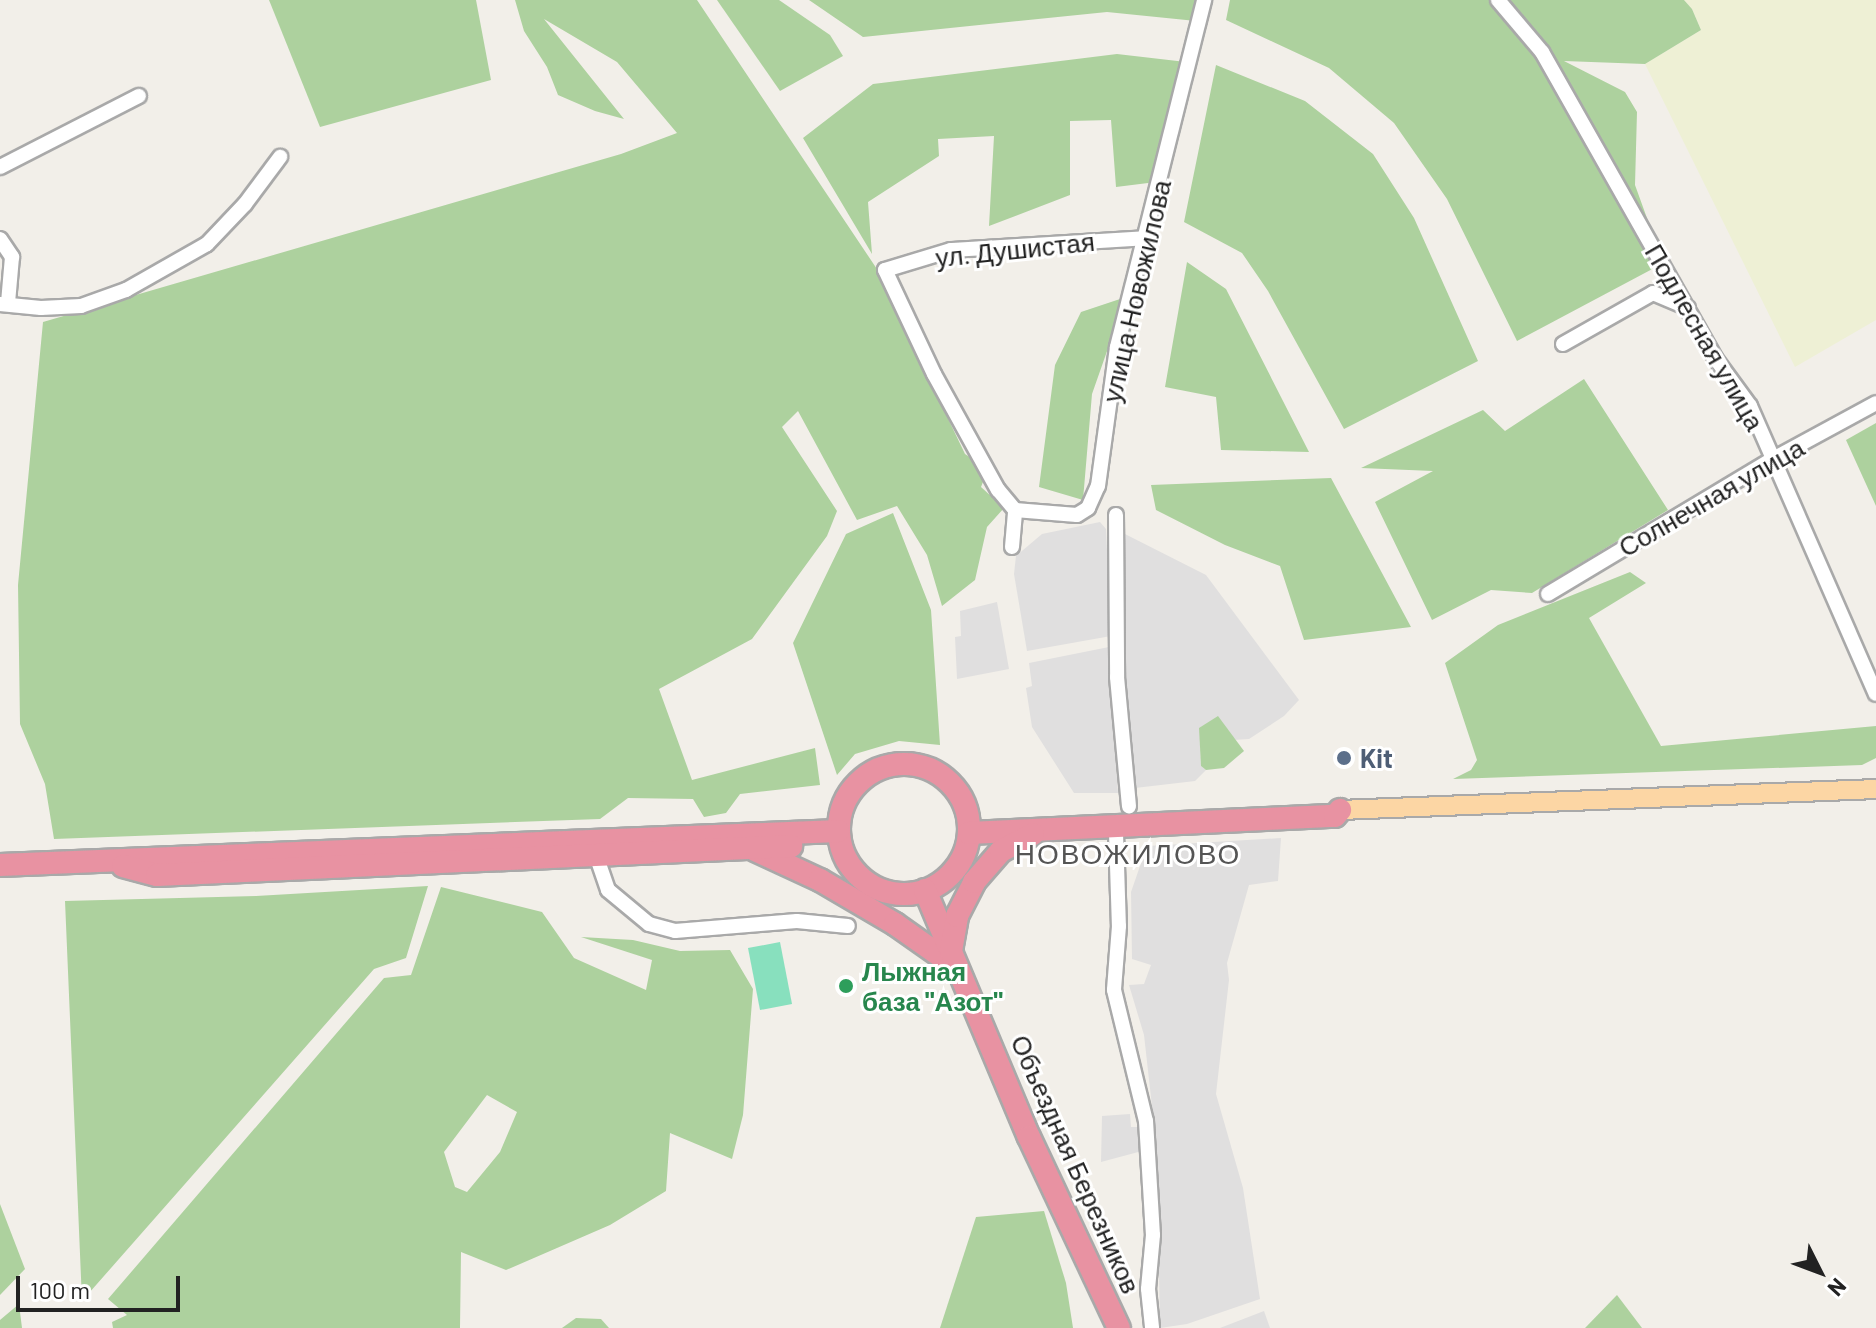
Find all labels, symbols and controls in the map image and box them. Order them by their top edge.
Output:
street label: улица Новожилова [1095,177,1177,405]
street label: ул. Душистая [934,225,1096,273]
street label: Подлесная улица [1639,238,1771,436]
street label: Солнечная улица [1613,431,1809,563]
place label: Kit [1360,742,1393,774]
marker: Kit [1335,749,1353,767]
district label: НОВОЖИЛОВО [1015,836,1241,870]
place label: Лыжная база "Азот" [862,955,1003,1016]
marker: Лыжная база "Азот" [837,977,855,995]
street label: Объездная Березников [1005,1030,1147,1298]
north arrow [1780,1232,1860,1312]
scale bar [20,1260,184,1310]
text: N [1823,1274,1852,1302]
text: 100 m [30,1275,90,1304]

